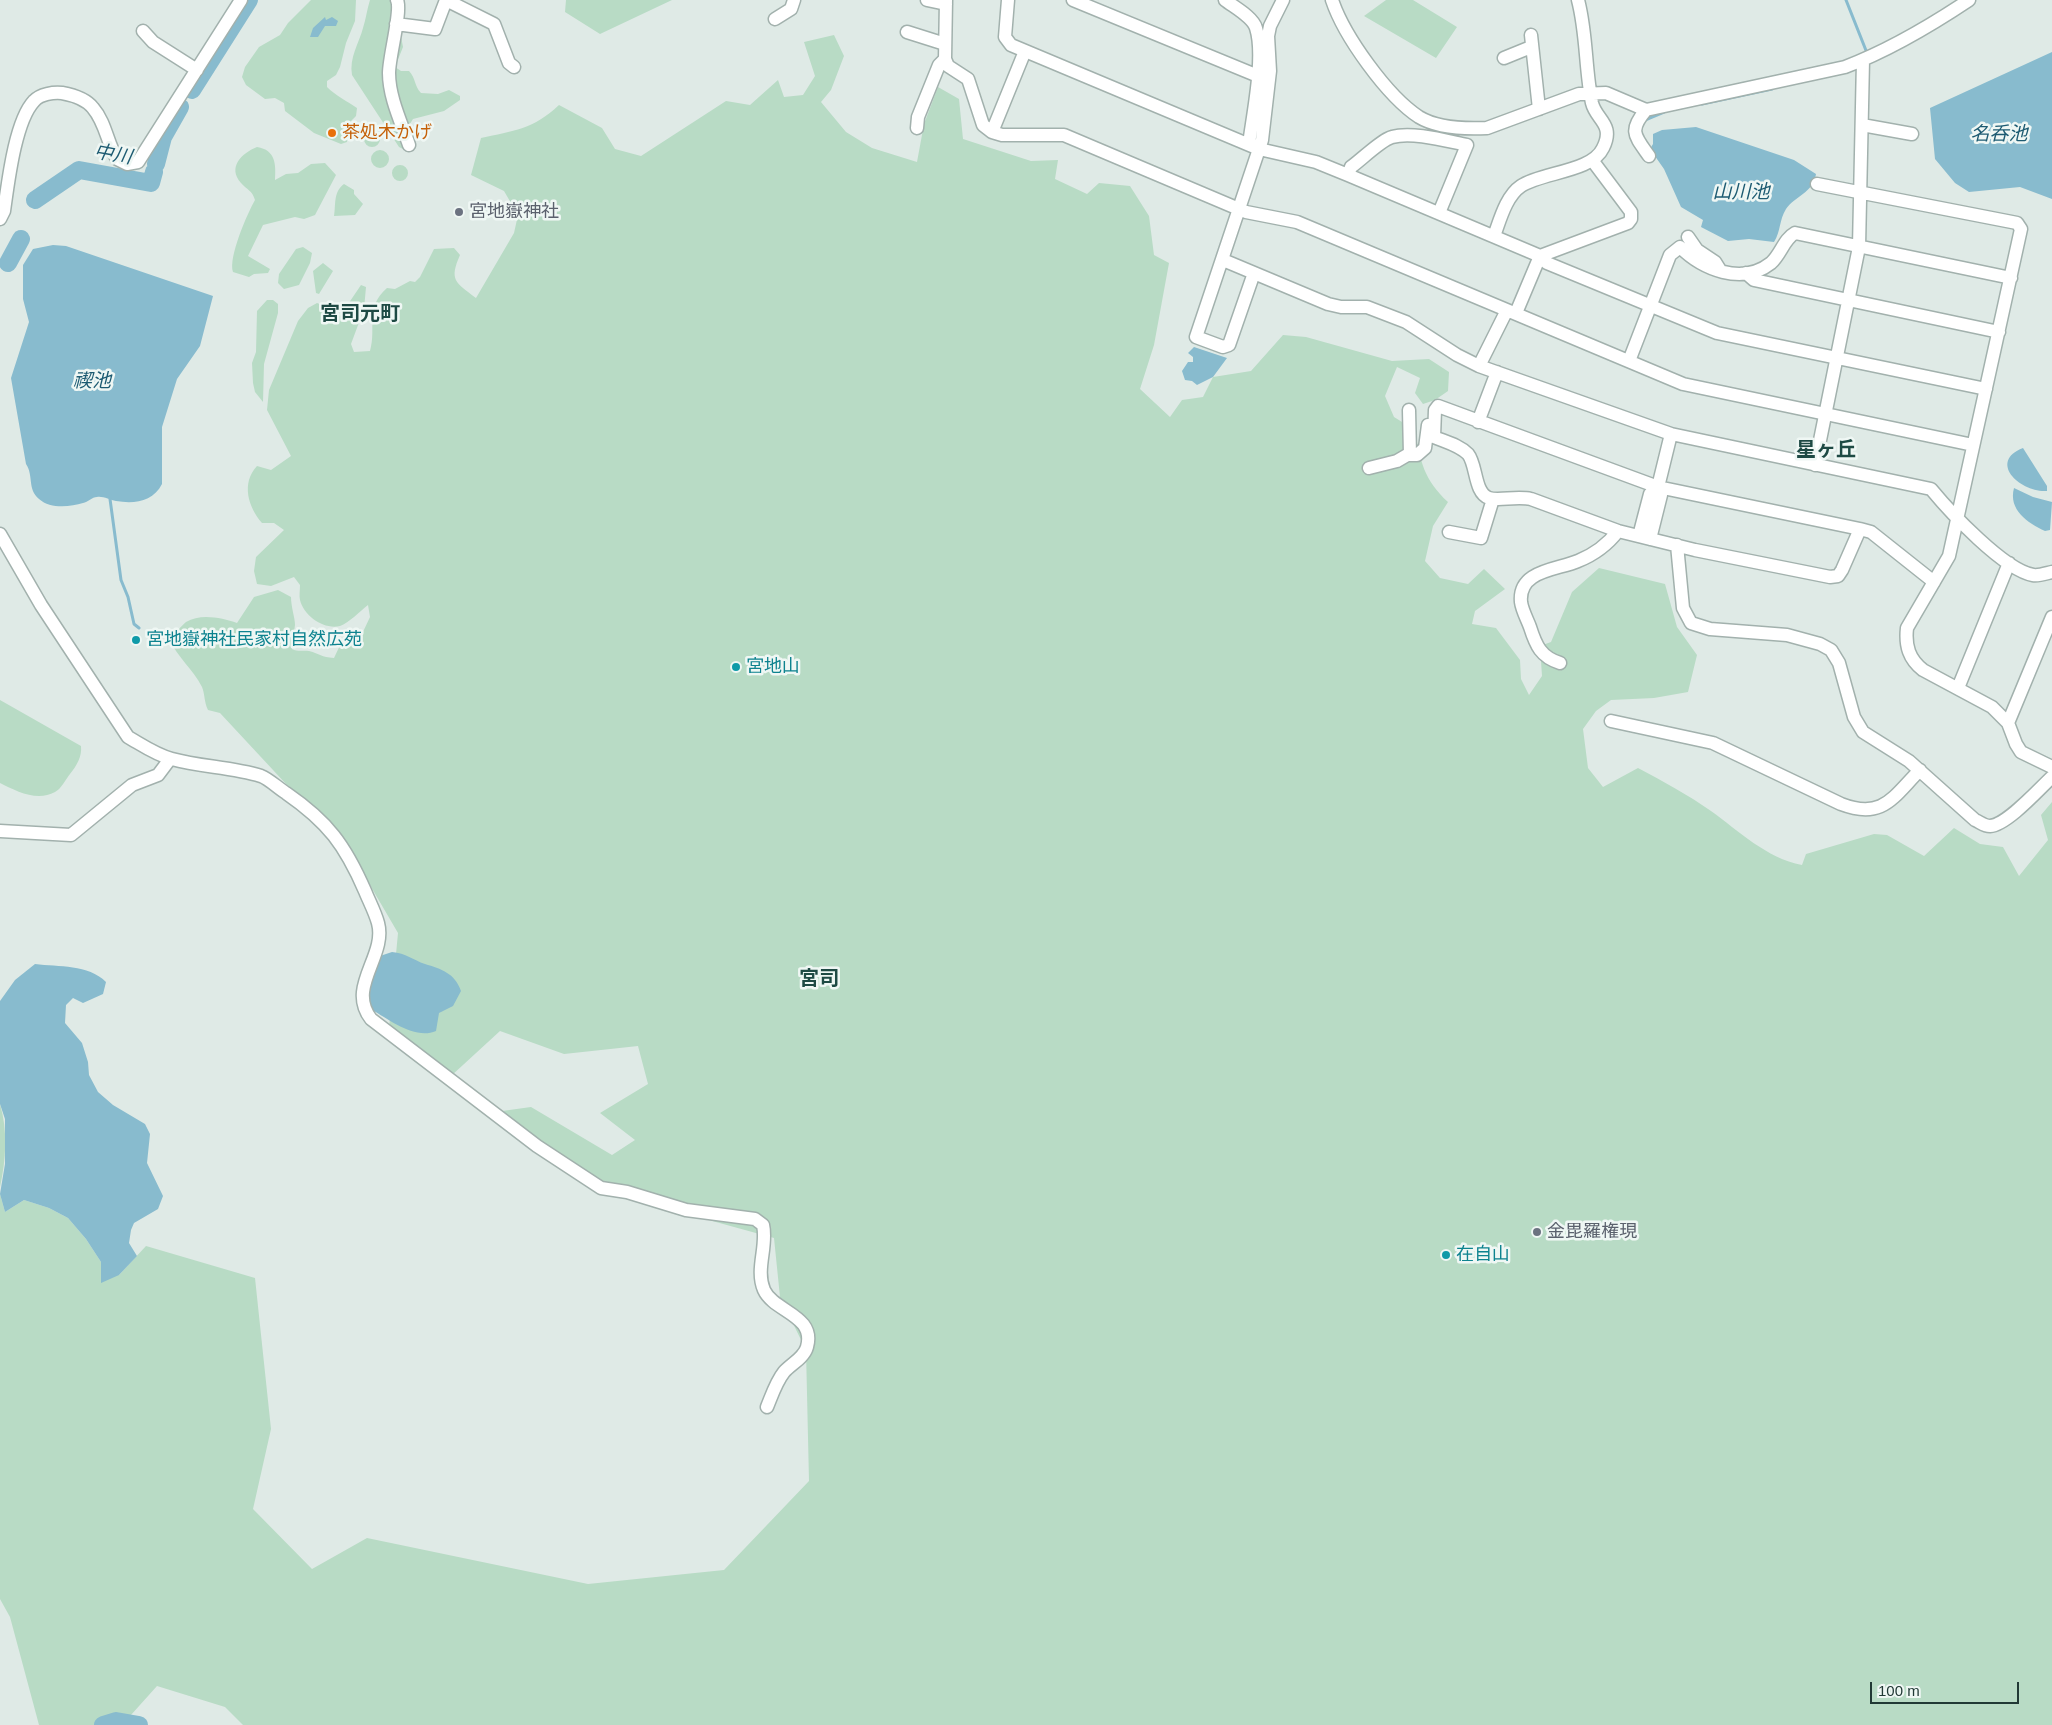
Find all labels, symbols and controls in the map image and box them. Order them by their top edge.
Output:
place label: 茶処木かげ [342,122,432,144]
water label: 名呑池 [1971,124,2027,146]
marker: 茶処木かげ [326,127,338,139]
water label: 中川 [92,140,134,170]
water label: 山川池 [1713,182,1769,204]
place label: 宮地嶽神社 [469,201,559,223]
marker: 宮地嶽神社 [453,206,465,218]
district label: 宮司元町 [320,302,400,326]
water label: 禊池 [73,371,111,393]
district label: 星ヶ丘 [1796,438,1856,462]
place label: 宮地嶽神社民家村自然広苑 [146,629,362,651]
marker: 宮地嶽神社民家村自然広苑 [130,634,142,646]
place label: 宮地山 [746,656,800,678]
marker: 宮地山 [730,661,742,673]
district label: 宮司 [799,967,839,991]
place label: 金毘羅権現 [1547,1221,1637,1243]
marker: 金毘羅権現 [1531,1226,1543,1238]
place label: 在自山 [1456,1244,1510,1266]
marker: 在自山 [1440,1249,1452,1261]
scale bar [1872,1672,2021,1704]
text: 100 m [1878,1682,1920,1699]

